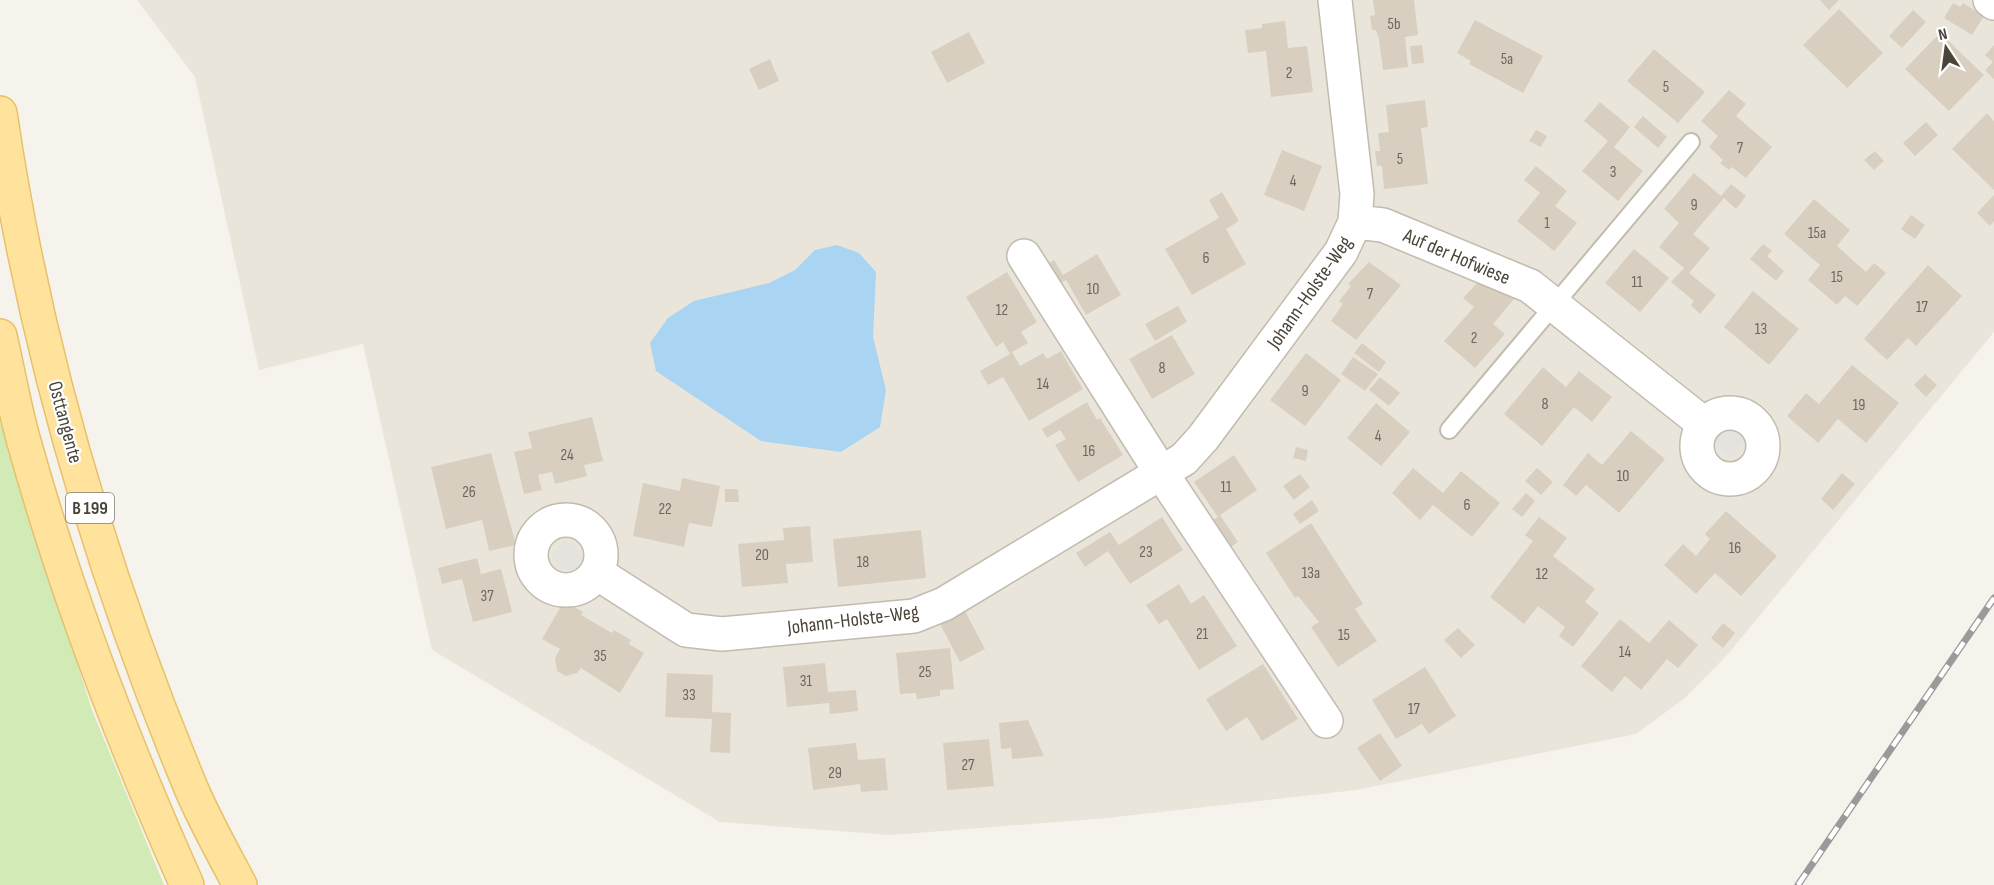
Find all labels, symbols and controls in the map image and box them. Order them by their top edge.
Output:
house number: 5b [1387,15,1401,34]
north arrow [1916,18,1976,78]
text: N [1937,25,1949,45]
house number: 5a [1501,50,1513,69]
house number: 2 [1286,64,1292,83]
house number: 5 [1663,78,1669,97]
house number: 7 [1737,139,1744,158]
house number: 5 [1397,150,1403,169]
house number: 3 [1610,163,1616,182]
house number: 4 [1290,172,1297,191]
house number: 9 [1690,196,1698,215]
house number: 1 [1544,214,1550,233]
street label: Auf der Hofwiese [1399,223,1514,290]
house number: 15a [1808,224,1826,243]
street label: Johann-Holste-Weg [1262,232,1358,354]
house number: 6 [1202,249,1210,268]
house number: 15 [1831,268,1843,287]
house number: 11 [1631,273,1643,292]
house number: 10 [1087,280,1099,299]
house number: 7 [1367,285,1374,304]
house number: 17 [1916,298,1929,317]
house number: 12 [996,301,1008,320]
house number: 13 [1755,320,1767,339]
house number: 2 [1471,329,1477,348]
house number: 8 [1158,359,1166,378]
house number: 14 [1037,375,1049,394]
street label: Osttangente [43,379,87,466]
house number: 9 [1301,382,1309,401]
house number: 8 [1541,395,1549,414]
house number: 19 [1853,396,1865,415]
house number: 4 [1375,427,1382,446]
house number: 16 [1083,442,1095,461]
house number: 24 [560,446,574,465]
house number: 10 [1617,467,1629,486]
house number: 11 [1220,478,1232,497]
house number: 26 [462,483,476,502]
road number: B 199 [66,493,114,523]
house number: 6 [1463,496,1471,515]
house number: 22 [658,500,672,519]
house number: 16 [1729,539,1741,558]
house number: 23 [1139,543,1153,562]
house number: 20 [755,546,769,565]
house number: 18 [857,553,869,572]
house number: 13a [1302,564,1320,583]
house number: 12 [1536,565,1548,584]
house number: 37 [480,587,494,606]
street label: Johann-Holste-Weg [785,600,920,640]
house number: 21 [1196,625,1209,644]
house number: 15 [1338,626,1350,645]
house number: 14 [1619,643,1631,662]
house number: 35 [593,647,607,666]
house number: 25 [918,663,932,682]
house number: 31 [800,672,813,691]
house number: 33 [682,686,696,705]
house number: 17 [1408,700,1421,719]
house number: 27 [961,756,975,775]
house number: 29 [828,764,842,783]

